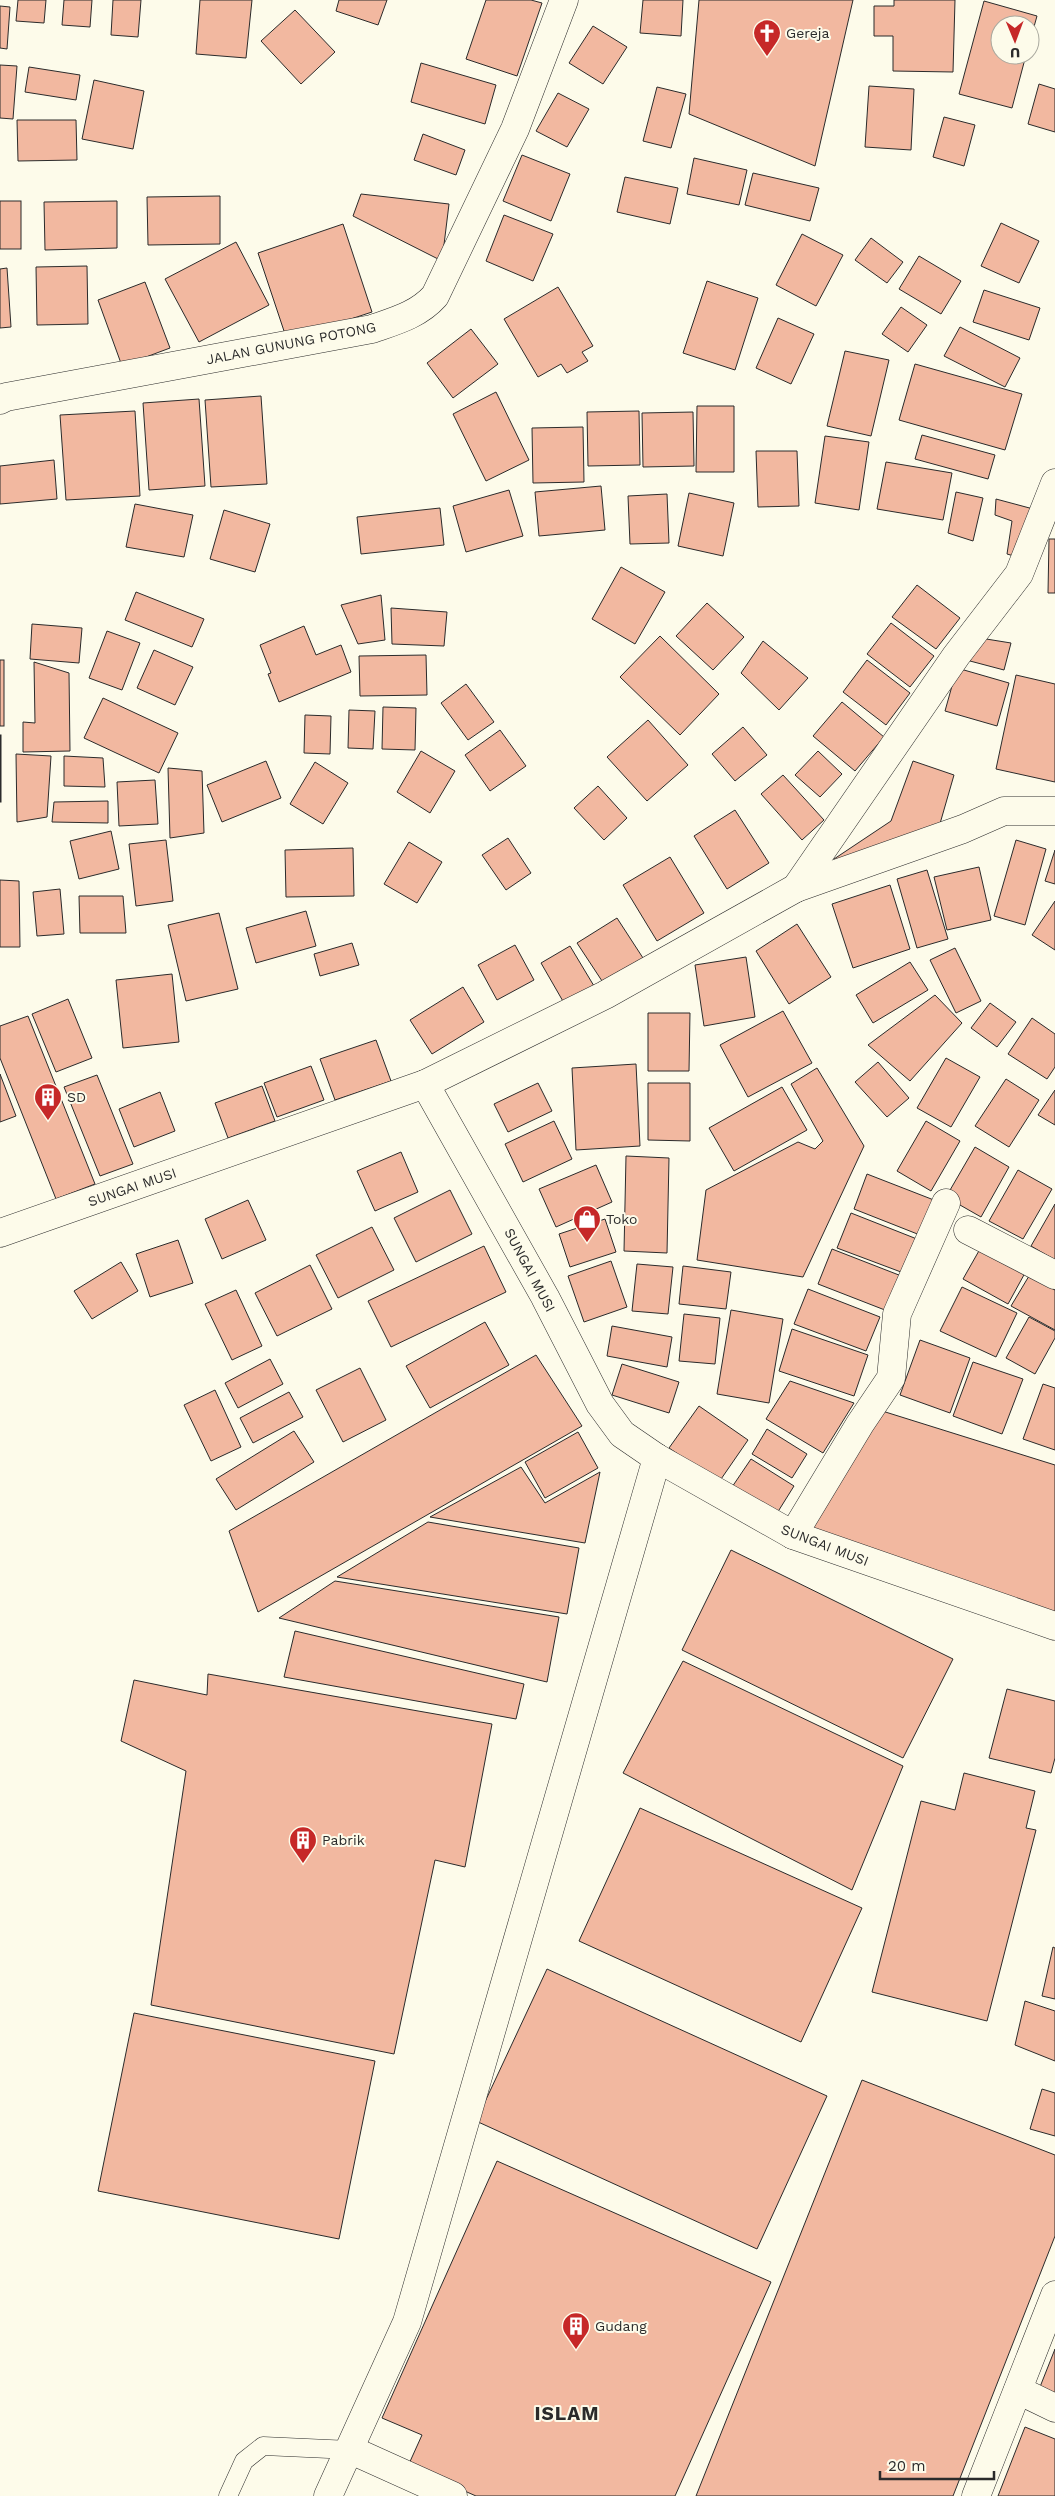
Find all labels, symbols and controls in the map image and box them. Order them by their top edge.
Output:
north arrow [990,15,1040,65]
church icon: Gereja [752,18,782,57]
place label: Gereja [786,25,830,41]
text: U [1010,45,1020,61]
street label: JALAN GUNUNG POTONG [205,319,377,367]
building icon: SD [33,1082,63,1121]
place label: SD [67,1089,86,1105]
street label: SUNGAI MUSI [86,1164,178,1210]
shop icon: Toko [572,1204,602,1243]
place label: Toko [606,1211,637,1227]
street label: SUNGAI MUSI [501,1225,559,1315]
street label: SUNGAI MUSI [779,1521,871,1569]
building icon: Pabrik [288,1825,318,1864]
place label: Pabrik [322,1832,365,1848]
building icon: Gudang [561,2311,591,2350]
place label: Gudang [595,2318,647,2334]
district label: ISLAM [535,2402,599,2425]
scale bar [880,2448,994,2480]
text: 20 m [888,2457,926,2475]

